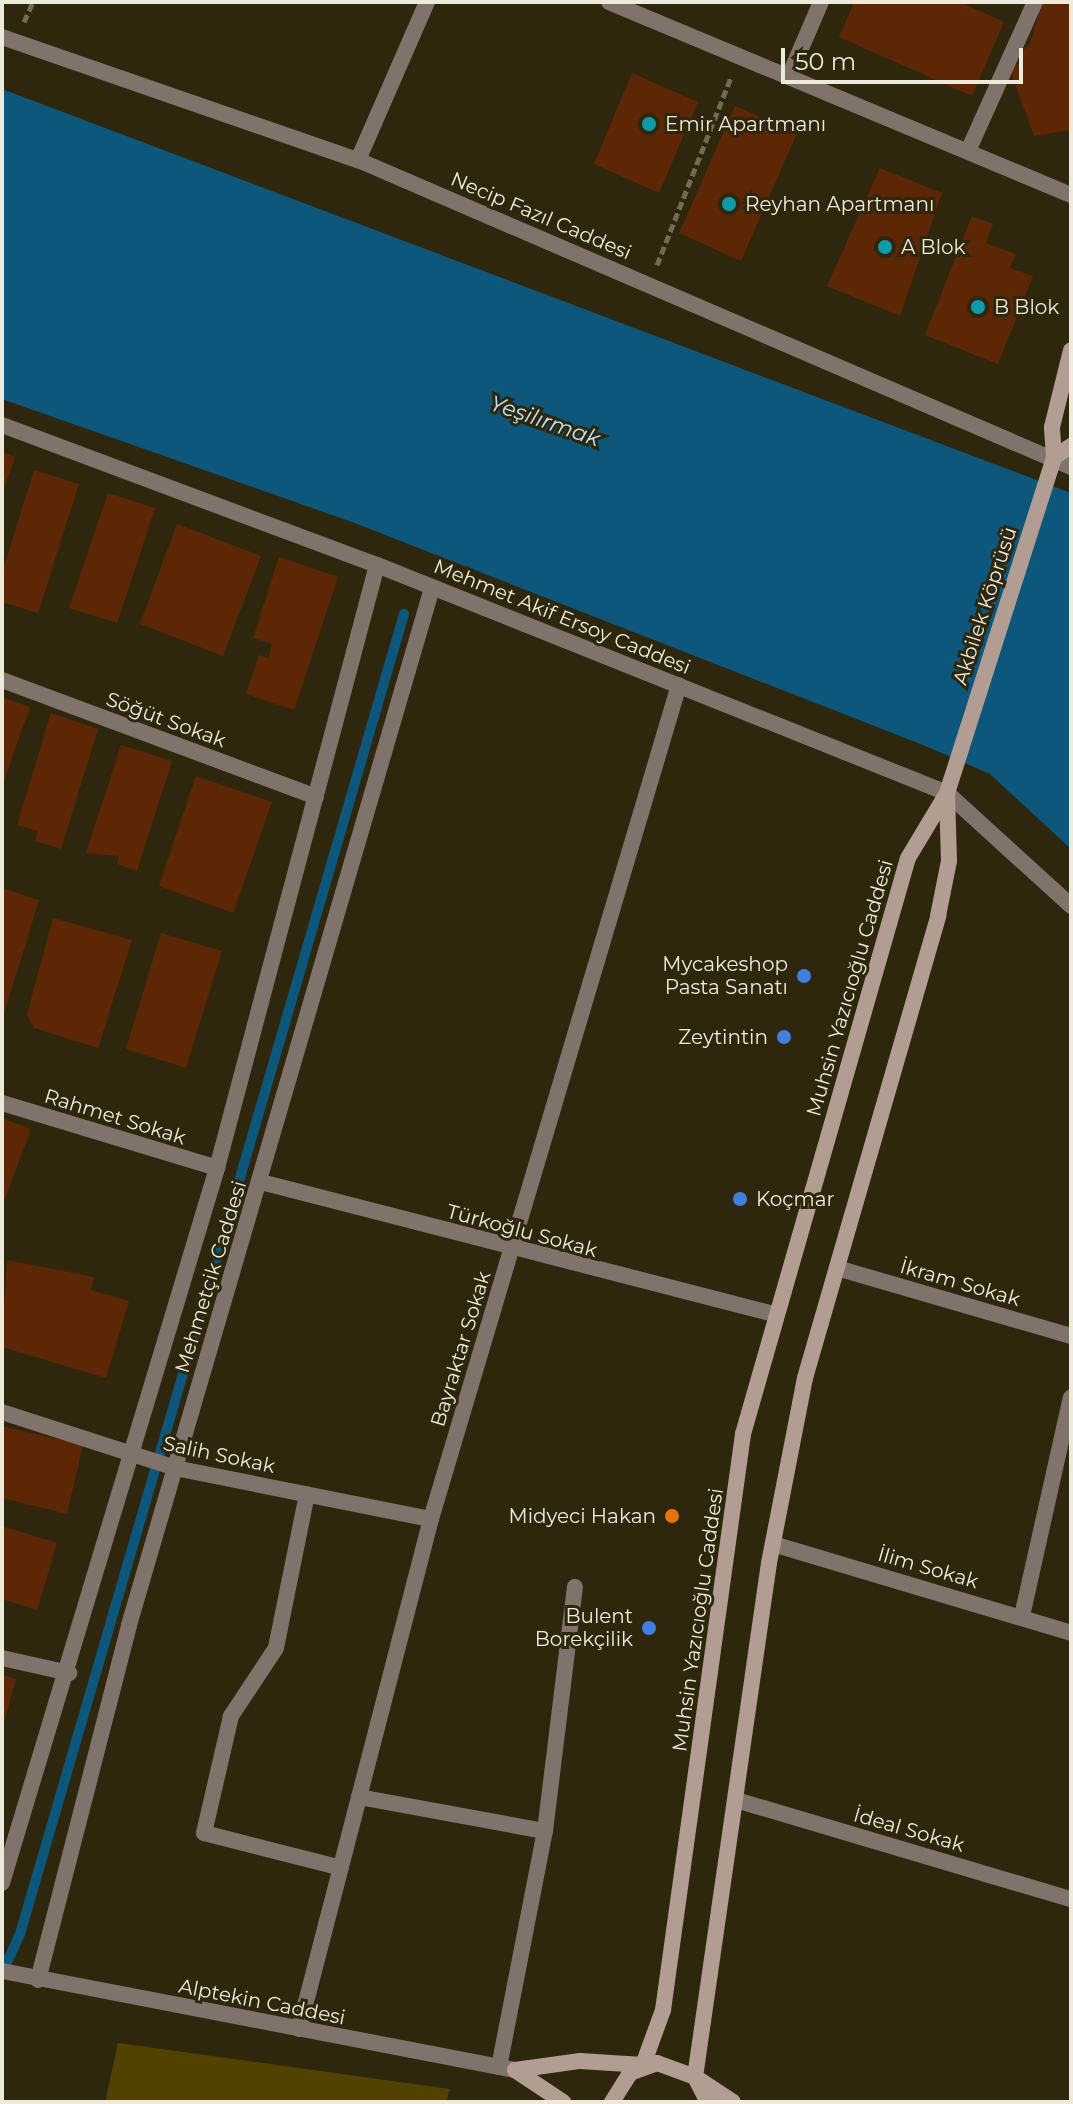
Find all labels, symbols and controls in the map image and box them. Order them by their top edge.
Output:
scale bar [785,32,1027,82]
text: 50 m [795,47,856,76]
place label: Emir Apartmanı [665,112,826,136]
marker: Emir Apartmanı [640,115,658,133]
street label: Necip Fazıl Caddesi [447,167,635,265]
place label: Reyhan Apartmanı [745,192,934,216]
marker: Reyhan Apartmanı [720,195,738,213]
place label: A Blok [901,235,966,259]
marker: A Blok [876,238,894,256]
place label: B Blok [994,295,1059,319]
marker: B Blok [969,298,987,316]
water label: Yeşilırmak [486,390,604,452]
street label: Akbilek Köprüsü [948,524,1022,688]
street label: Mehmet Akif Ersoy Caddesi [430,554,694,680]
street label: Söğüt Sokak [103,687,229,753]
street label: Muhsin Yazıcıoğlu Caddesi [802,857,898,1119]
place label: Mycakeshop Pasta Sanatı [662,952,788,999]
marker: Mycakeshop Pasta Sanatı [795,967,813,985]
place label: Zeytintin [678,1025,768,1049]
marker: Zeytintin [775,1028,793,1046]
street label: Rahmet Sokak [41,1084,189,1150]
street label: Mehmetçik Caddesi [170,1178,252,1376]
place label: Koçmar [756,1187,835,1211]
marker: Koçmar [731,1190,749,1208]
street label: Türkoğlu Sokak [444,1199,600,1263]
street label: İkram Sokak [897,1254,1023,1312]
street label: Bayraktar Sokak [426,1268,496,1430]
street label: Salih Sokak [161,1431,277,1479]
street label: Muhsin Yazıcıoğlu Caddesi [668,1487,728,1753]
place label: Midyeci Hakan [509,1504,656,1528]
marker: Midyeci Hakan [663,1507,681,1525]
street label: İlim Sokak [875,1542,981,1594]
place label: Bulent Borekçilik [535,1604,633,1651]
marker: Bulent Borekçilik [640,1619,658,1637]
street label: İdeal Sokak [851,1803,967,1857]
street label: Alptekin Caddesi [177,1974,347,2030]

